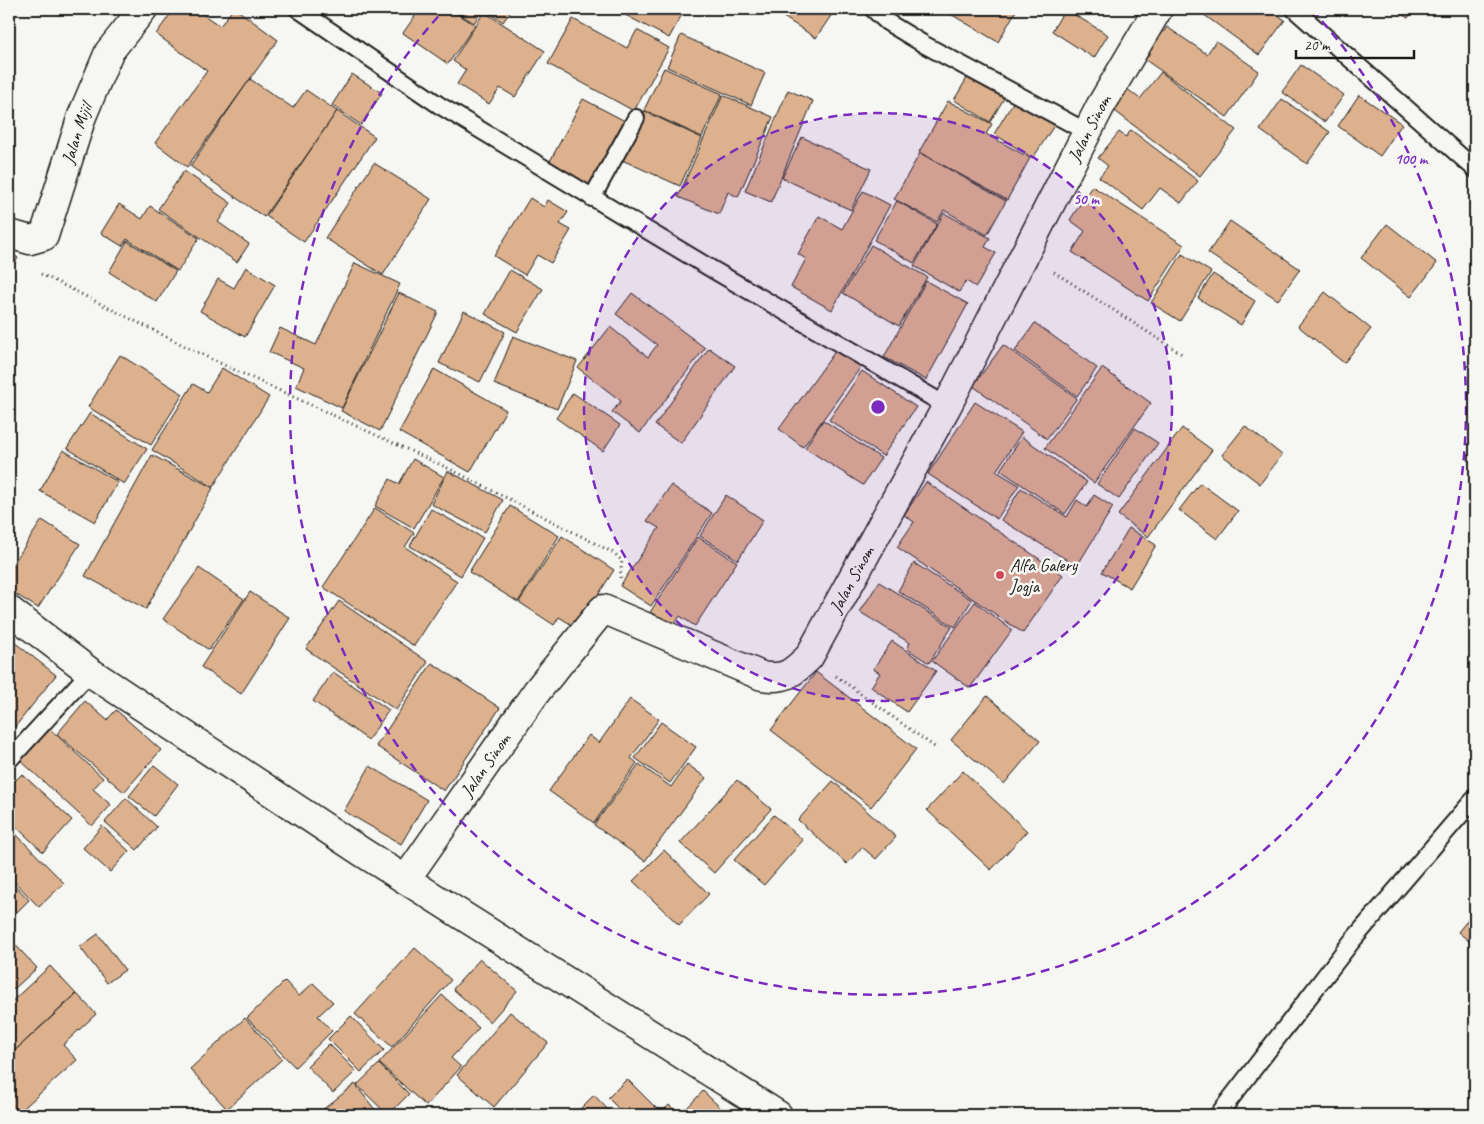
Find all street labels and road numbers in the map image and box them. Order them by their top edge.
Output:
street label: Jalan Sinom [1062,89,1117,166]
street label: Jalan Mijil [56,97,98,167]
street label: Jalan Sinom [824,541,880,618]
street label: Jalan Sinom [455,727,516,802]

